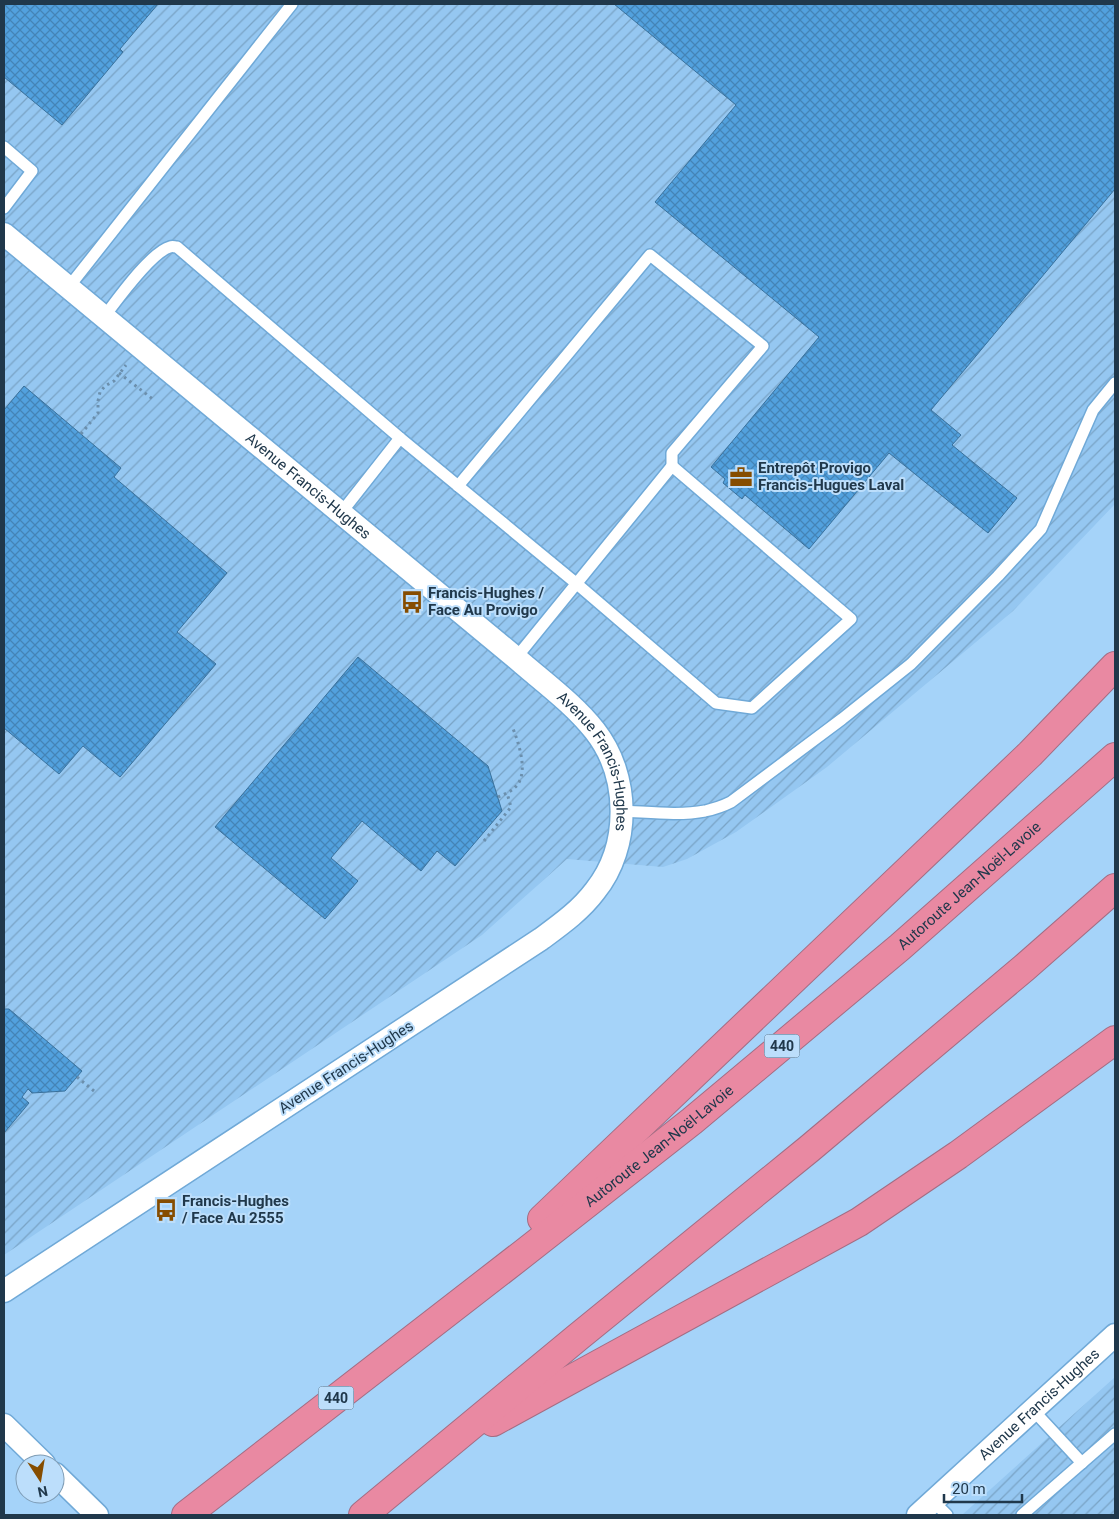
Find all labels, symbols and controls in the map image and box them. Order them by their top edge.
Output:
street label: Avenue Francis-Hughes [242,429,374,543]
place label: Entrepôt Provigo Francis-Hugues Laval [758,459,904,494]
office icon: Entrepôt Provigo Francis-Hugues Laval [728,464,754,490]
place label: Francis-Hughes / Face Au Provigo [428,584,545,619]
bus stop icon: Francis-Hughes / Face Au Provigo [399,589,425,615]
street label: Avenue Francis-Hughes [553,688,631,832]
street label: Autoroute Jean-Noël-Lavoie [894,818,1045,954]
street label: Avenue Francis-Hughes [275,1017,417,1117]
road number: 440 [764,1034,800,1058]
street label: Autoroute Jean-Noël-Lavoie [581,1081,737,1211]
place label: Francis-Hughes / Face Au 2555 [181,1192,289,1227]
bus stop icon: Francis-Hughes / Face Au 2555 [153,1197,179,1223]
street label: Avenue Francis-Hughes [975,1345,1103,1464]
road number: 440 [318,1386,354,1410]
north arrow [15,1454,65,1504]
scale bar [944,1472,1022,1504]
text: 20 m [952,1480,986,1498]
text: N [36,1483,49,1501]

